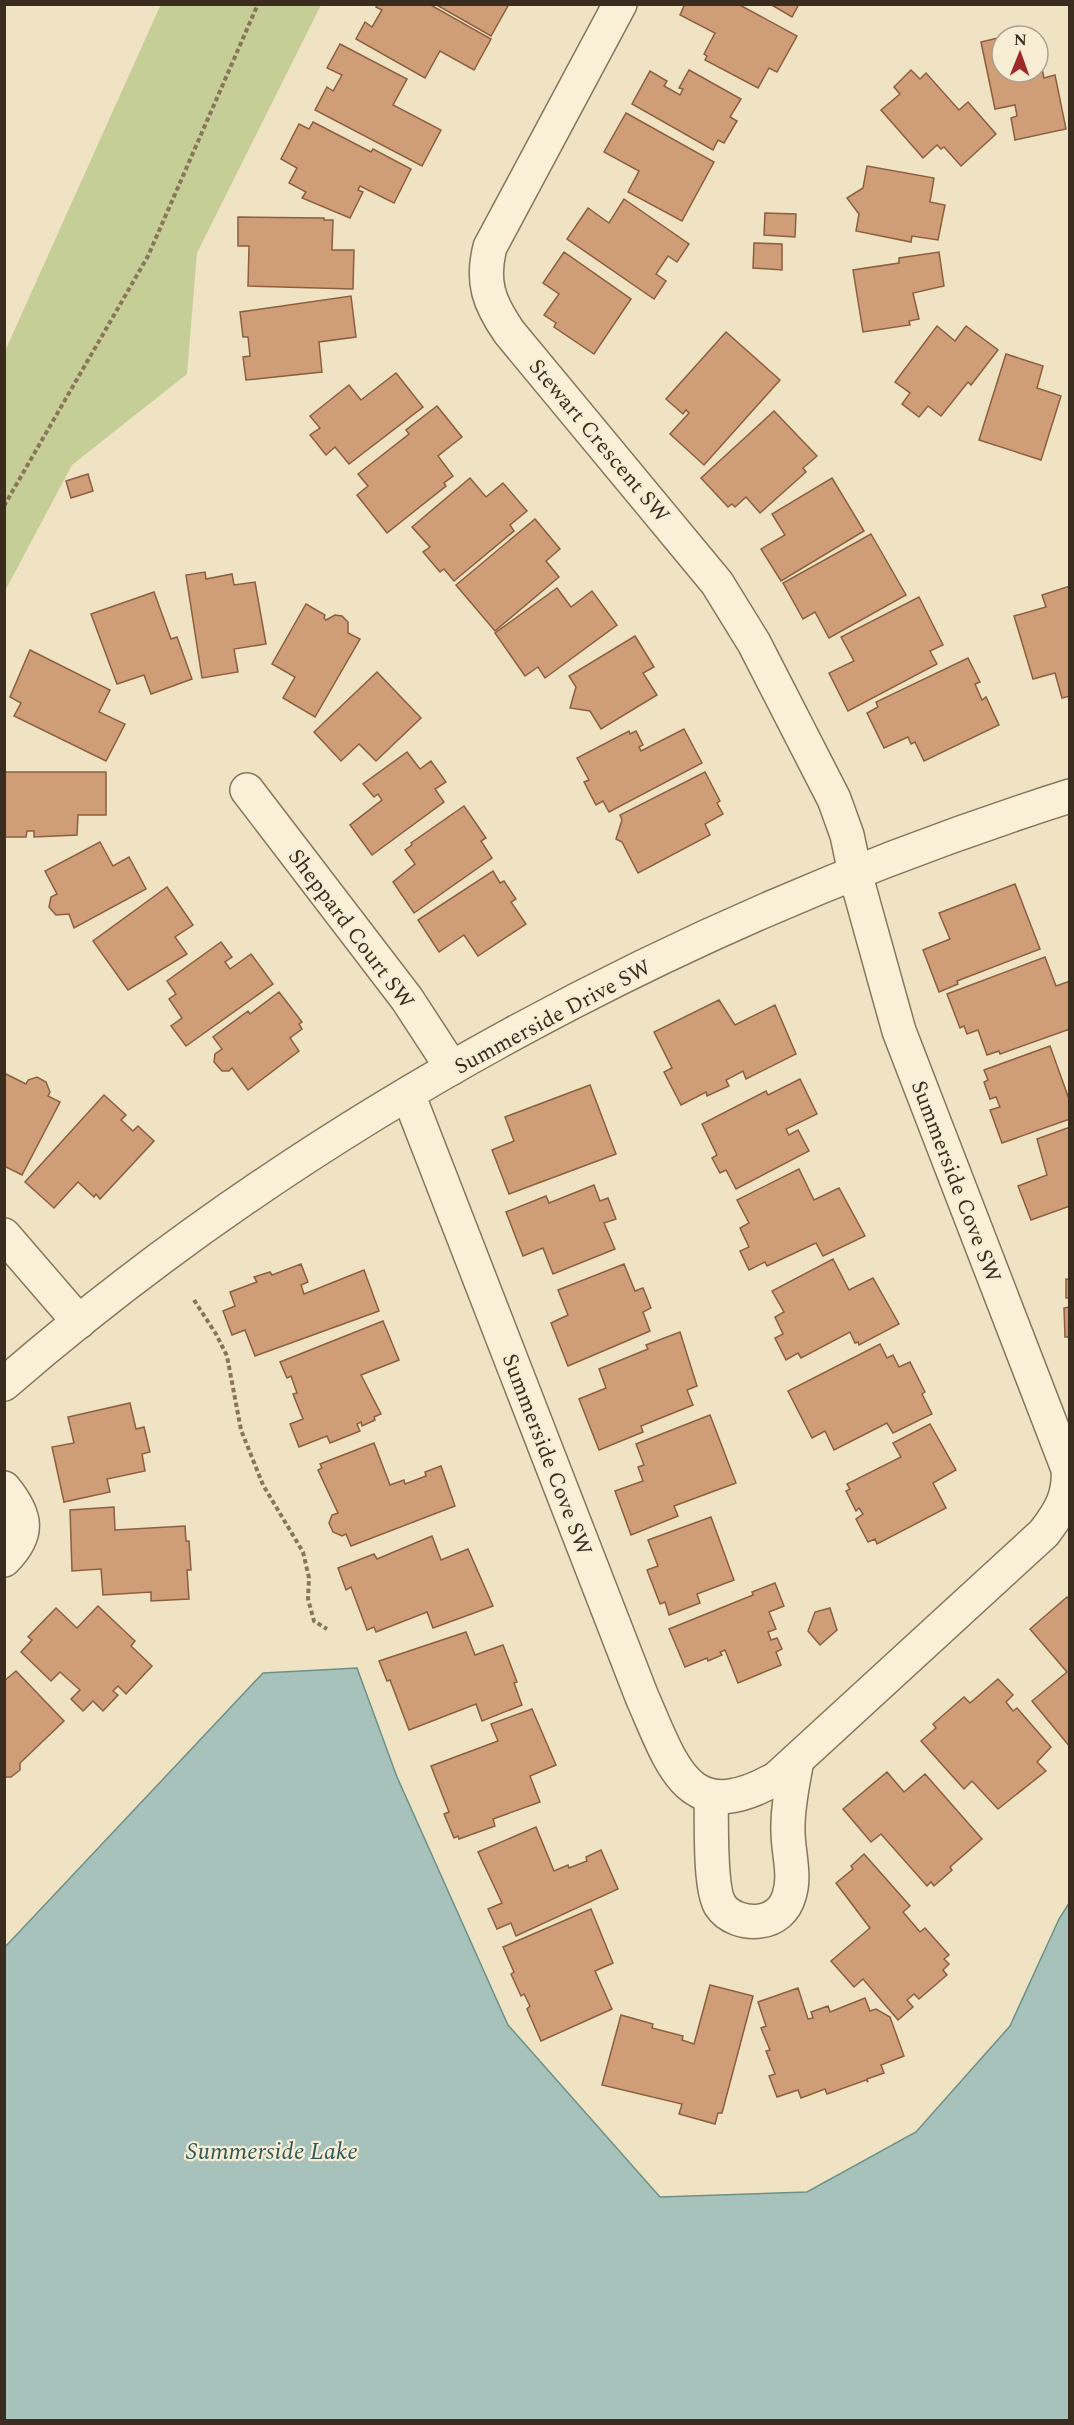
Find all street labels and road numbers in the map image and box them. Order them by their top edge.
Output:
street label: Stewart Crescent SW [520,352,678,530]
street label: Sheppard Court SW [280,842,422,1016]
street label: Summerside Drive SW [448,951,657,1083]
street label: Summerside Cove SW [902,1076,1009,1288]
street label: Summerside Cove SW [493,1349,600,1561]

